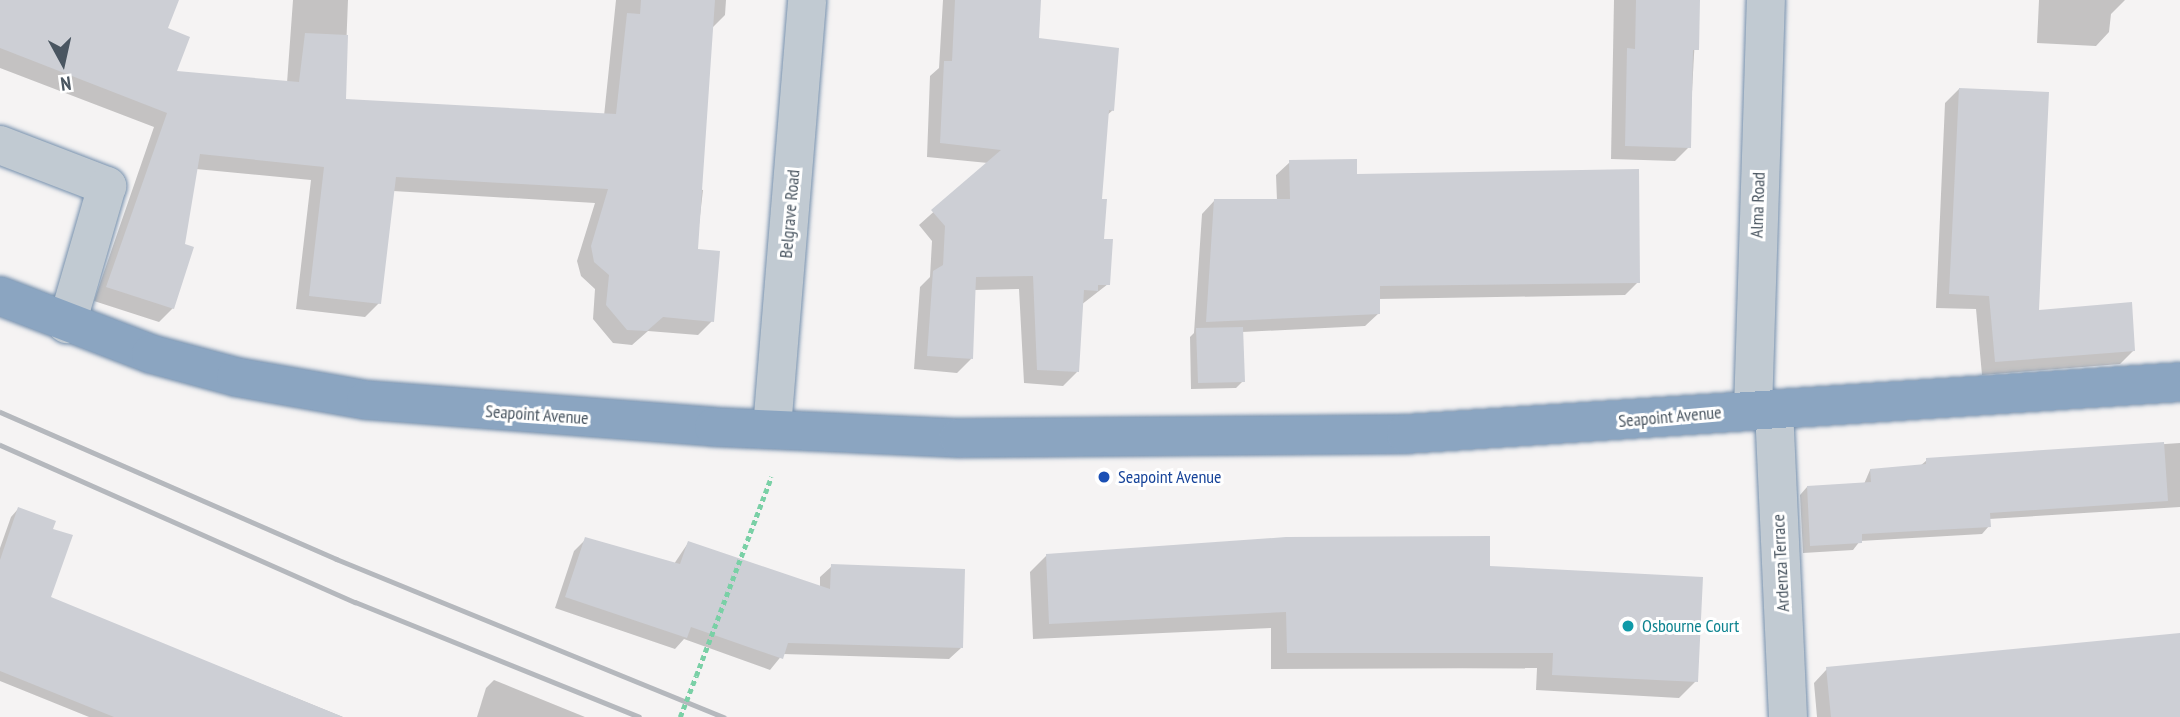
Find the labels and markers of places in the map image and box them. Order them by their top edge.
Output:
place label: Seapoint Avenue [1118,466,1222,488]
marker: Seapoint Avenue [1096,469,1112,485]
place label: Osbourne Court [1642,615,1739,637]
marker: Osbourne Court [1620,618,1636,634]

